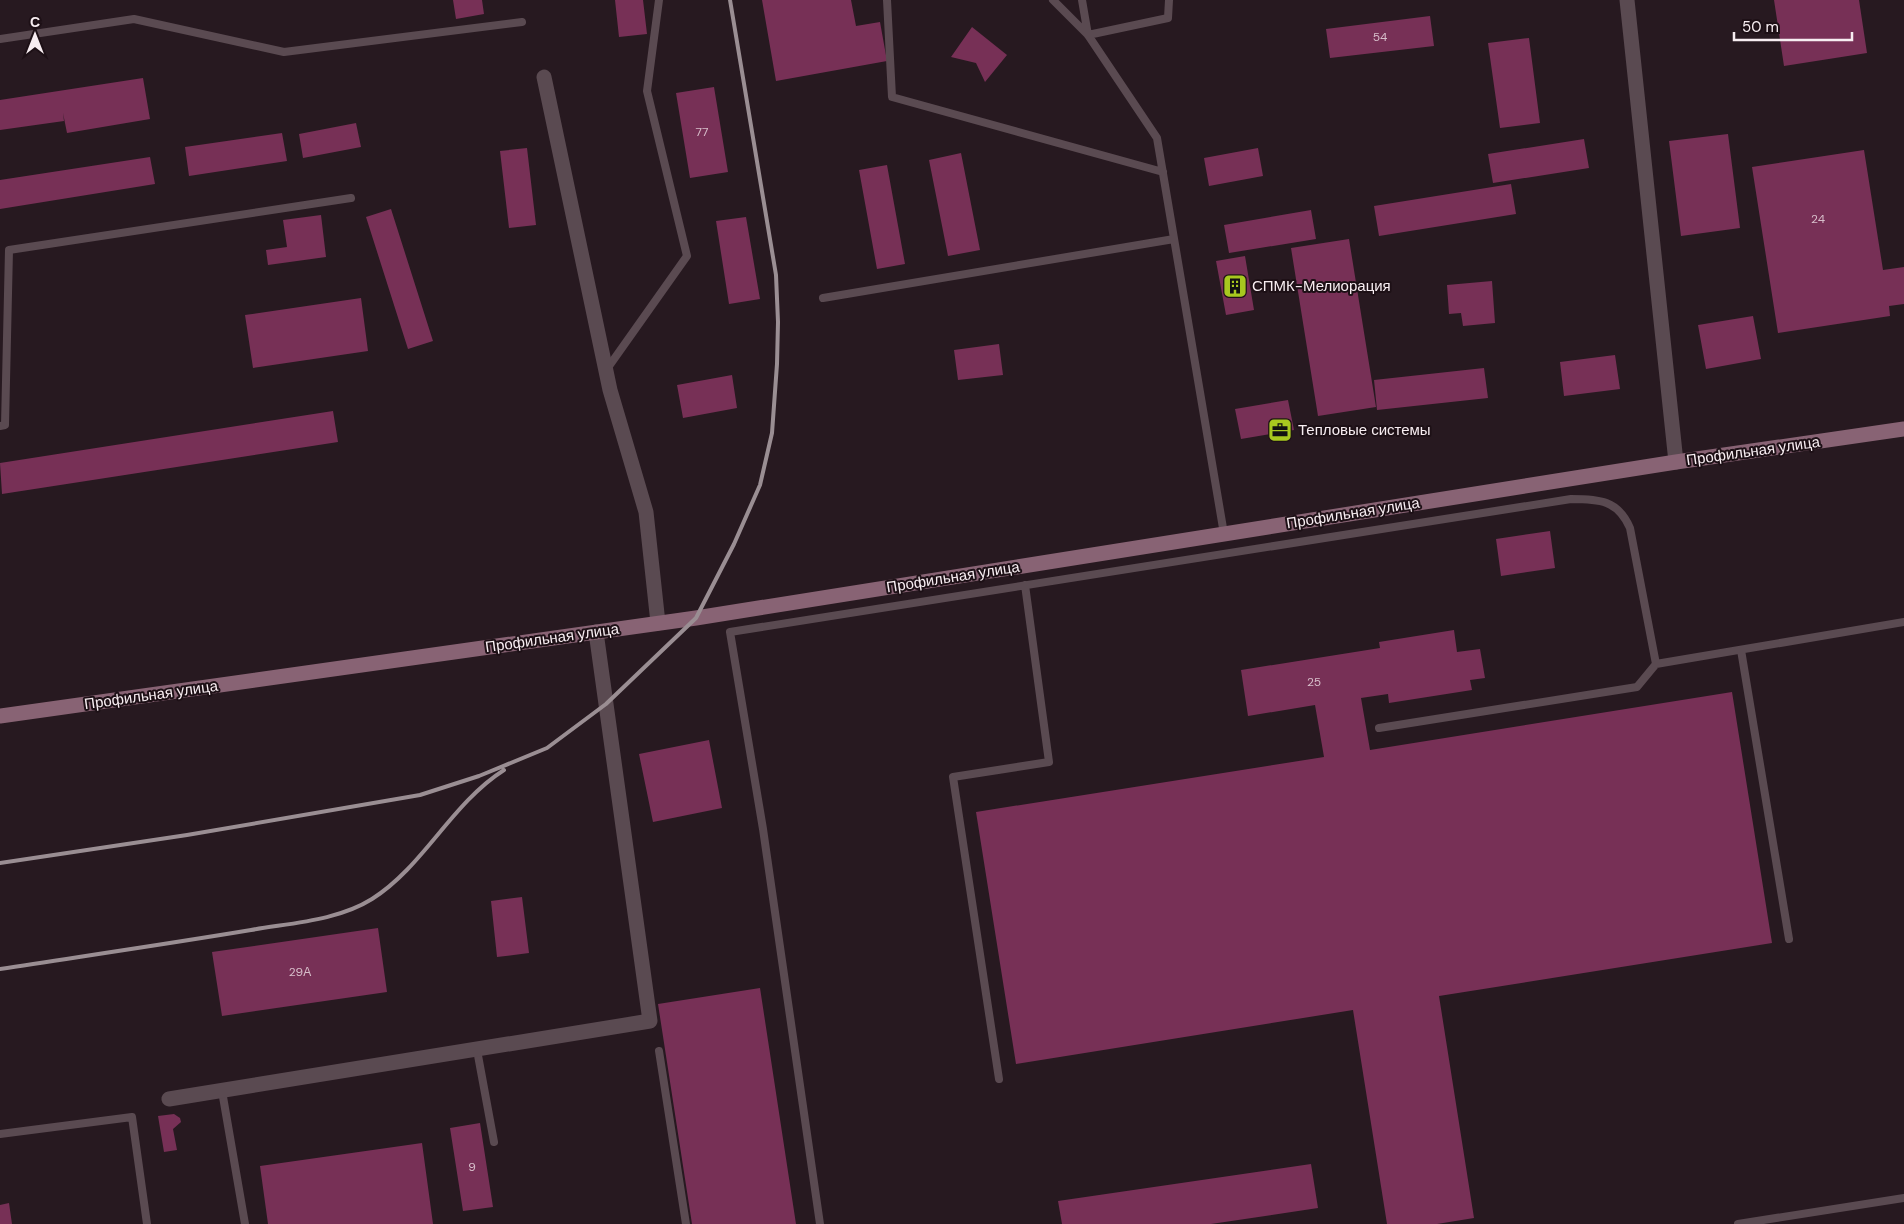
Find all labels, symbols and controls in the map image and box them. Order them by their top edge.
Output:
north arrow [10,10,60,60]
scale bar [1734,10,1852,42]
text: С [30,13,40,31]
text: 50 m [1742,17,1779,37]
house number: 54 [1373,29,1387,45]
house number: 77 [696,124,708,140]
house number: 24 [1811,211,1825,227]
building icon: СПМК-Мелиорация [1222,273,1248,299]
place label: СПМК-Мелиорация [1252,276,1391,296]
office icon: Тепловые системы [1267,417,1293,443]
place label: Тепловые системы [1298,420,1431,440]
street label: Профильная улица [1685,432,1822,470]
street label: Профильная улица [1285,492,1422,533]
street label: Профильная улица [885,556,1022,597]
street label: Профильная улица [484,619,621,657]
house number: 25 [1307,674,1321,690]
street label: Профильная улица [83,676,220,714]
house number: 29А [289,964,311,980]
house number: 9 [468,1159,476,1175]

